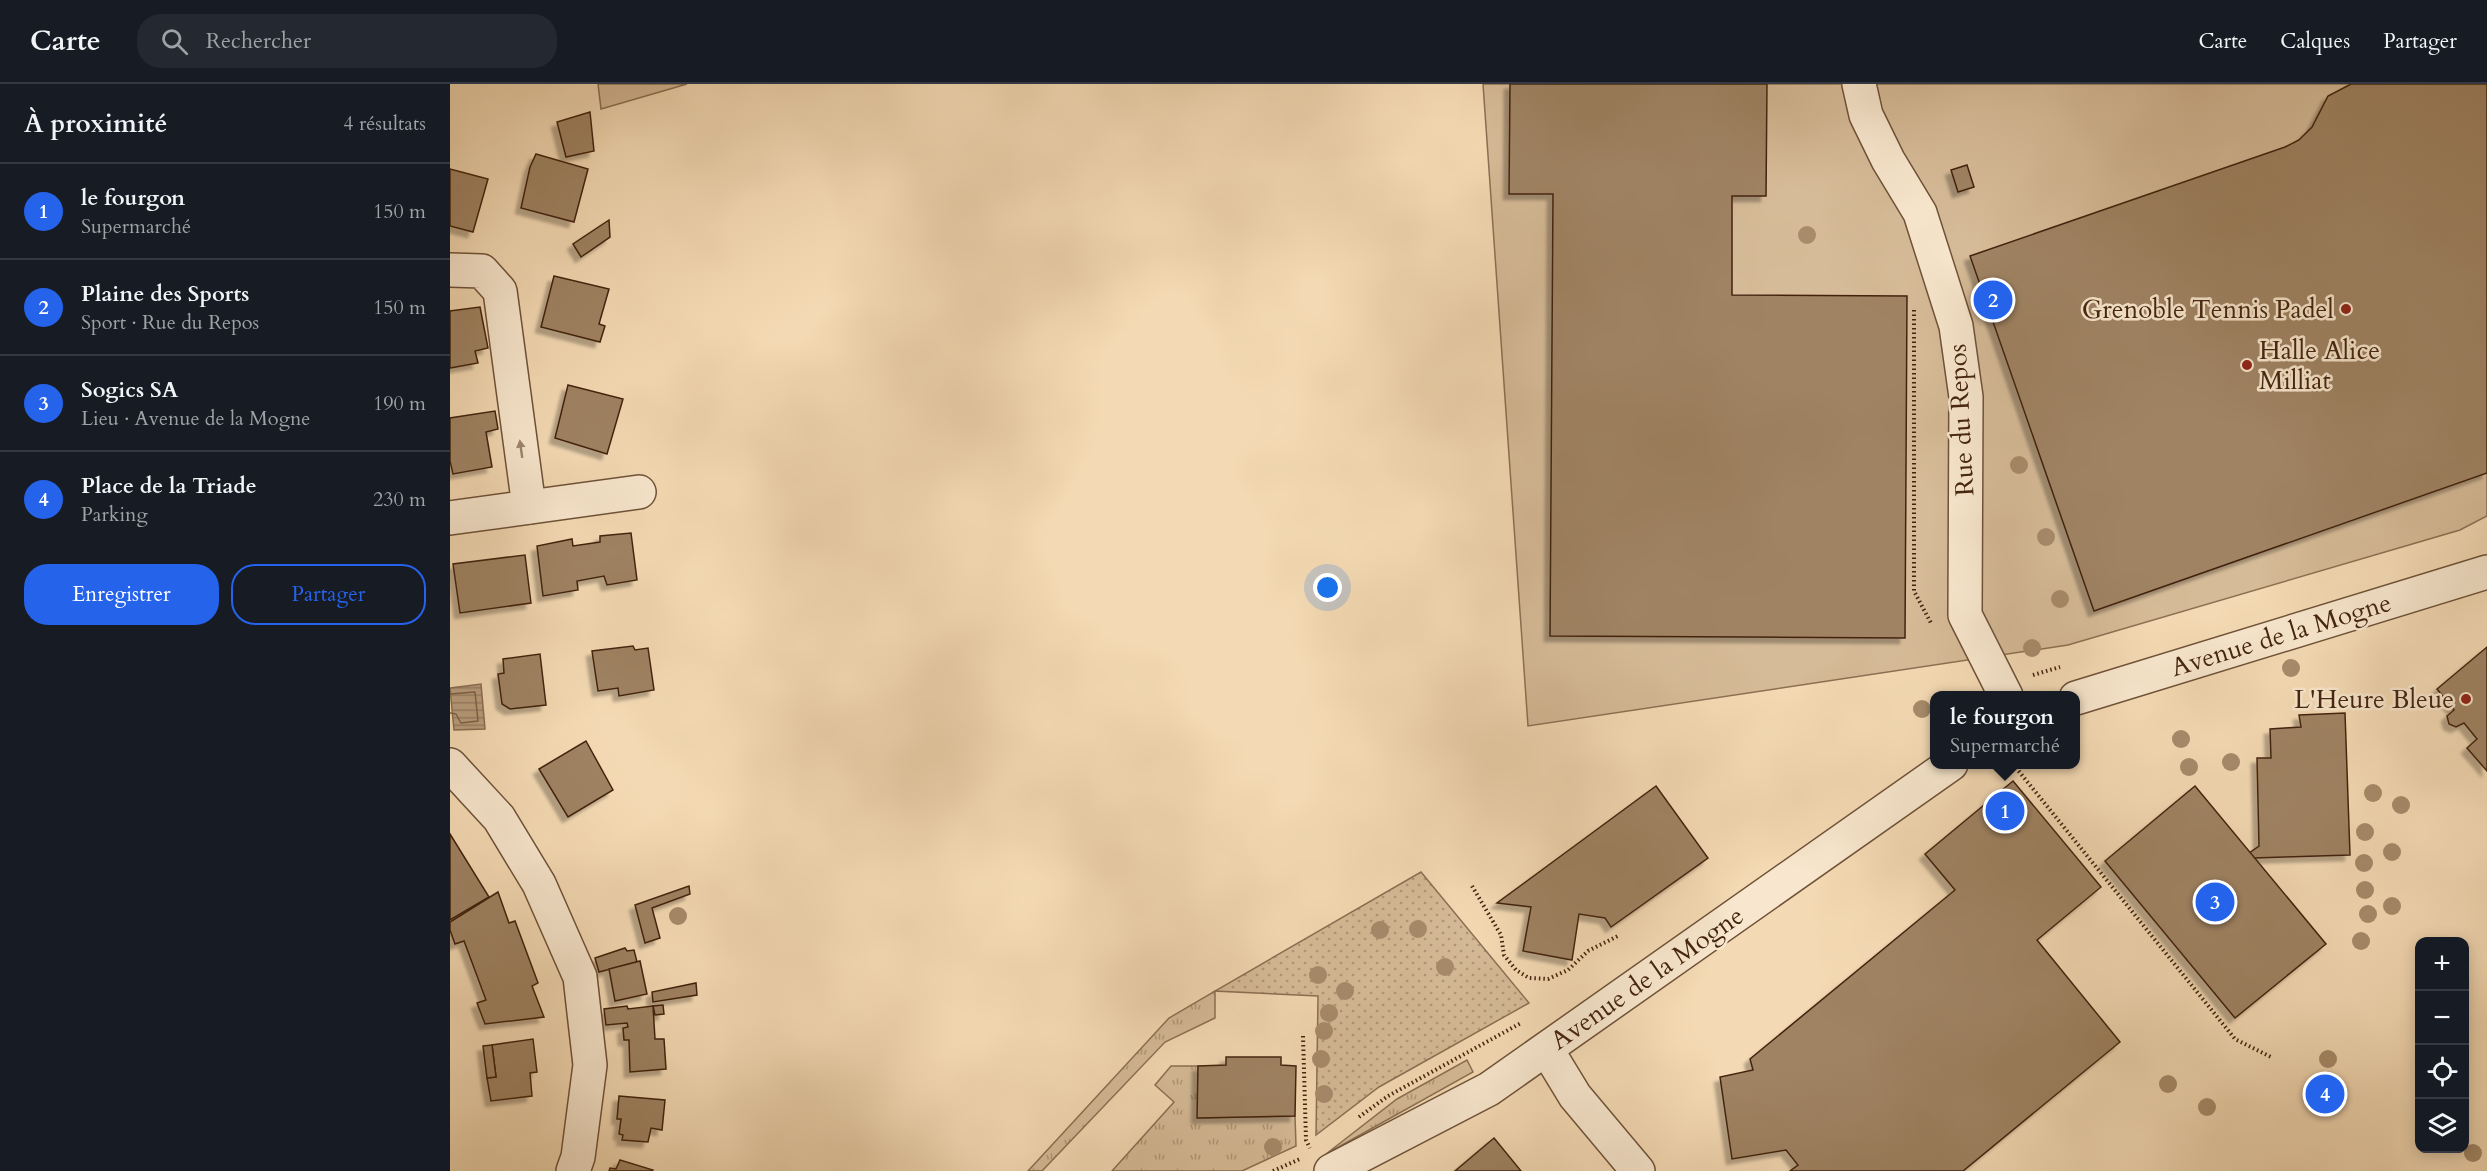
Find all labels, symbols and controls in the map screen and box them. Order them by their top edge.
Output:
search box [137,14,557,68]
text: Carte [30,22,101,60]
icon: search [158,25,191,58]
text: Rechercher [206,26,311,56]
text: Carte [2198,27,2247,56]
text: Calques [2280,27,2350,56]
text: Partager [2383,27,2457,56]
text: À proximité [24,106,167,141]
text: 4 résultats [343,110,426,137]
text: le fourgon [81,183,185,213]
text: 1 [38,198,49,225]
text: 150 m [373,198,426,225]
text: Supermarché [81,213,191,240]
pin: 2 [1974,278,2012,322]
text: Plaine des Sports [81,279,249,309]
place label: Grenoble Tennis Padel [2082,292,2334,327]
text: 2 [38,294,49,321]
text: 150 m [373,294,426,321]
marker: Grenoble Tennis Padel [2339,302,2353,316]
text: Sport · Rue du Repos [81,309,259,336]
place label: Halle Alice Milliat [2259,333,2380,398]
street label: Rue du Repos [1940,343,1982,497]
marker: Halle Alice Milliat [2240,358,2254,372]
text: Sogics SA [81,375,178,405]
text: 3 [38,390,49,417]
text: 190 m [373,390,426,417]
text: Lieu · Avenue de la Mogne [81,405,310,432]
one-way arrow [517,439,526,458]
text: Place de la Triade [81,471,257,501]
text: 4 [38,486,49,513]
text: 230 m [373,486,426,513]
text: Parking [81,501,148,528]
button: Enregistrer [24,564,219,625]
button: Partager [231,564,426,625]
your location [1313,573,1342,602]
street label: Avenue de la Mogne [2167,585,2395,685]
place label: L'Heure Bleue [2294,682,2454,717]
popup [1930,691,2080,769]
marker: L'Heure Bleue [2459,692,2473,706]
text: le fourgon [1950,702,2054,732]
text: Supermarché [1950,732,2060,759]
pin: 1 [1986,788,2024,834]
pin: 3 [2196,880,2234,924]
street label: Avenue de la Mogne [1543,898,1751,1058]
map controls [2415,937,2469,1153]
button: + [2415,937,2469,991]
button: − [2415,991,2469,1045]
button: locate [2415,1045,2469,1099]
pin: 4 [2306,1072,2344,1116]
button: layers [2415,1099,2469,1153]

